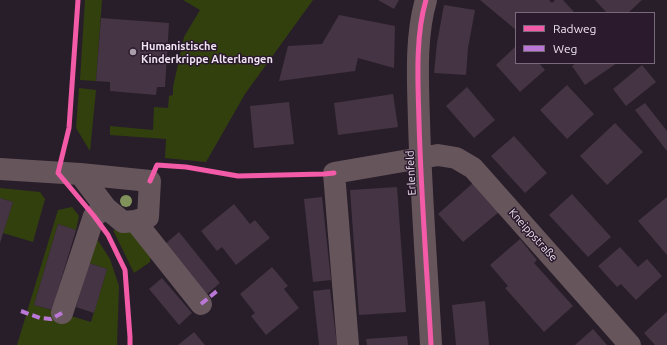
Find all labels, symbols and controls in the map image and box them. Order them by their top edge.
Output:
legend [515,12,655,64]
text: Radweg [553,22,596,35]
place label: Humanistische Kinderkrippe Alterlangen [141,39,273,65]
text: Weg [553,42,577,55]
marker: Humanistische Kinderkrippe Alterlangen [128,47,138,57]
street label: Erlenfeld [403,150,419,196]
street label: Kneippstraße [506,206,560,264]

